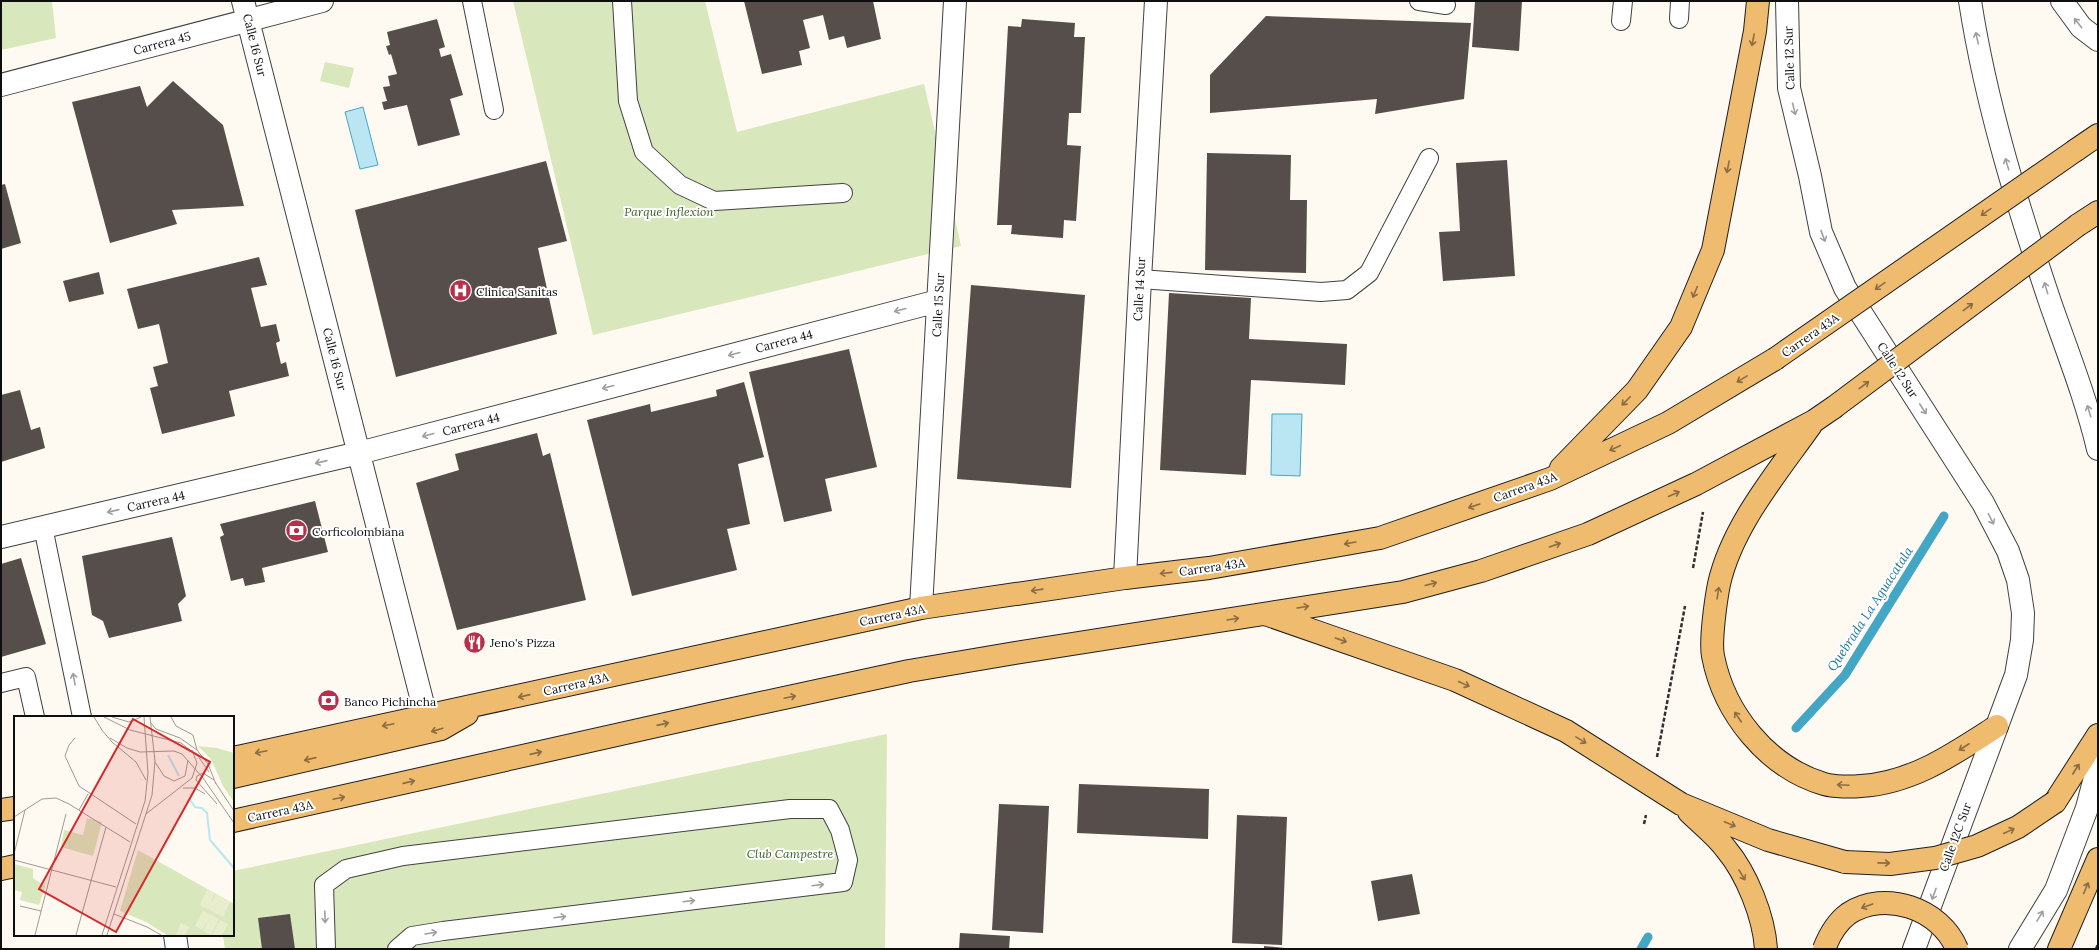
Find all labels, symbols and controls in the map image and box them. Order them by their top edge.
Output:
street label: Calle 16 Sur [240,12,270,79]
one-way arrow [2073,17,2082,28]
street label: Calle 12 Sur [1780,25,1798,90]
street label: Carrera 45 [132,28,192,58]
one-way arrow [1972,32,1980,45]
one-way arrow [1749,33,1757,46]
one-way arrow [1790,103,1798,116]
one-way arrow [2003,158,2010,171]
one-way arrow [1724,160,1732,173]
park label: Parque Inflexion [624,204,714,219]
one-way arrow [1981,208,1992,216]
one-way arrow [1819,229,1827,241]
street label: Calle 14 Sur [1130,256,1148,321]
street label: Calle 15 Sur [929,272,947,337]
hospital icon: Clinica Sanitas [448,278,474,304]
one-way arrow [1874,282,1885,290]
one-way arrow [2042,282,2049,295]
place label: Clinica Sanitas [476,284,558,299]
one-way arrow [1691,286,1698,298]
one-way arrow [1963,303,1974,311]
one-way arrow [894,307,907,315]
street label: Carrera 43A [1778,309,1842,360]
street label: Calle 16 Sur [320,326,350,393]
street label: Carrera 44 [754,326,815,356]
street label: Calle 12 Sur [1874,339,1922,402]
one-way arrow [727,351,740,359]
one-way arrow [1736,376,1748,384]
one-way arrow [1858,381,1869,389]
one-way arrow [602,384,615,392]
one-way arrow [1621,396,1631,406]
one-way arrow [1918,403,1927,414]
one-way arrow [2084,405,2092,417]
street label: Carrera 44 [441,409,502,439]
one-way arrow [422,432,435,439]
one-way arrow [1610,445,1622,452]
one-way arrow [315,459,328,466]
street label: Carrera 43A [1491,468,1559,505]
street label: Carrera 44 [126,487,187,515]
one-way arrow [1668,490,1680,497]
one-way arrow [1468,502,1480,510]
one-way arrow [107,507,120,515]
one-way arrow [1988,512,1996,524]
bank icon: Corficolombiana [284,518,310,544]
place label: Corficolombiana [312,524,404,539]
one-way arrow [1344,540,1357,548]
one-way arrow [1548,541,1561,548]
water label: Quebrada La Aguacatala [1823,543,1917,674]
street label: Carrera 43A [1178,555,1246,579]
one-way arrow [1160,569,1173,577]
one-way arrow [1424,580,1437,588]
one-way arrow [1031,586,1044,594]
one-way arrow [1714,587,1722,600]
street label: Carrera 43A [858,601,927,629]
one-way arrow [1296,603,1309,611]
one-way arrow [1226,615,1239,623]
restaurant icon: Jeno's Pizza [461,629,487,655]
place label: Jeno's Pizza [489,635,555,650]
one-way arrow [1335,637,1347,645]
street label: Carrera 43A [542,669,611,699]
one-way arrow [70,673,78,686]
one-way arrow [1457,681,1469,688]
bank icon: Banco Pichincha [316,688,342,714]
one-way arrow [518,692,531,700]
one-way arrow [783,692,796,700]
place label: Banco Pichincha [344,694,436,709]
one-way arrow [1734,712,1742,723]
inset map [14,716,234,936]
one-way arrow [656,720,669,728]
one-way arrow [382,721,395,729]
one-way arrow [430,727,443,734]
one-way arrow [1575,737,1587,745]
one-way arrow [1959,743,1970,751]
one-way arrow [255,749,268,757]
one-way arrow [529,749,542,757]
one-way arrow [304,756,317,764]
one-way arrow [2072,763,2080,775]
one-way arrow [402,777,415,785]
one-way arrow [1837,782,1850,789]
one-way arrow [333,793,346,801]
street label: Carrera 43A [246,797,315,825]
street label: Calle 12C Sur [1936,800,1975,873]
one-way arrow [1724,821,1736,828]
one-way arrow [2003,827,2015,834]
park label: Club Campestre [747,846,834,861]
one-way arrow [1877,860,1890,867]
one-way arrow [1739,869,1747,881]
one-way arrow [811,881,824,889]
one-way arrow [2083,882,2090,894]
one-way arrow [1930,887,1938,899]
one-way arrow [682,897,695,905]
one-way arrow [1862,903,1874,911]
one-way arrow [321,910,329,923]
one-way arrow [2037,910,2045,922]
one-way arrow [553,913,566,921]
one-way arrow [424,929,437,937]

